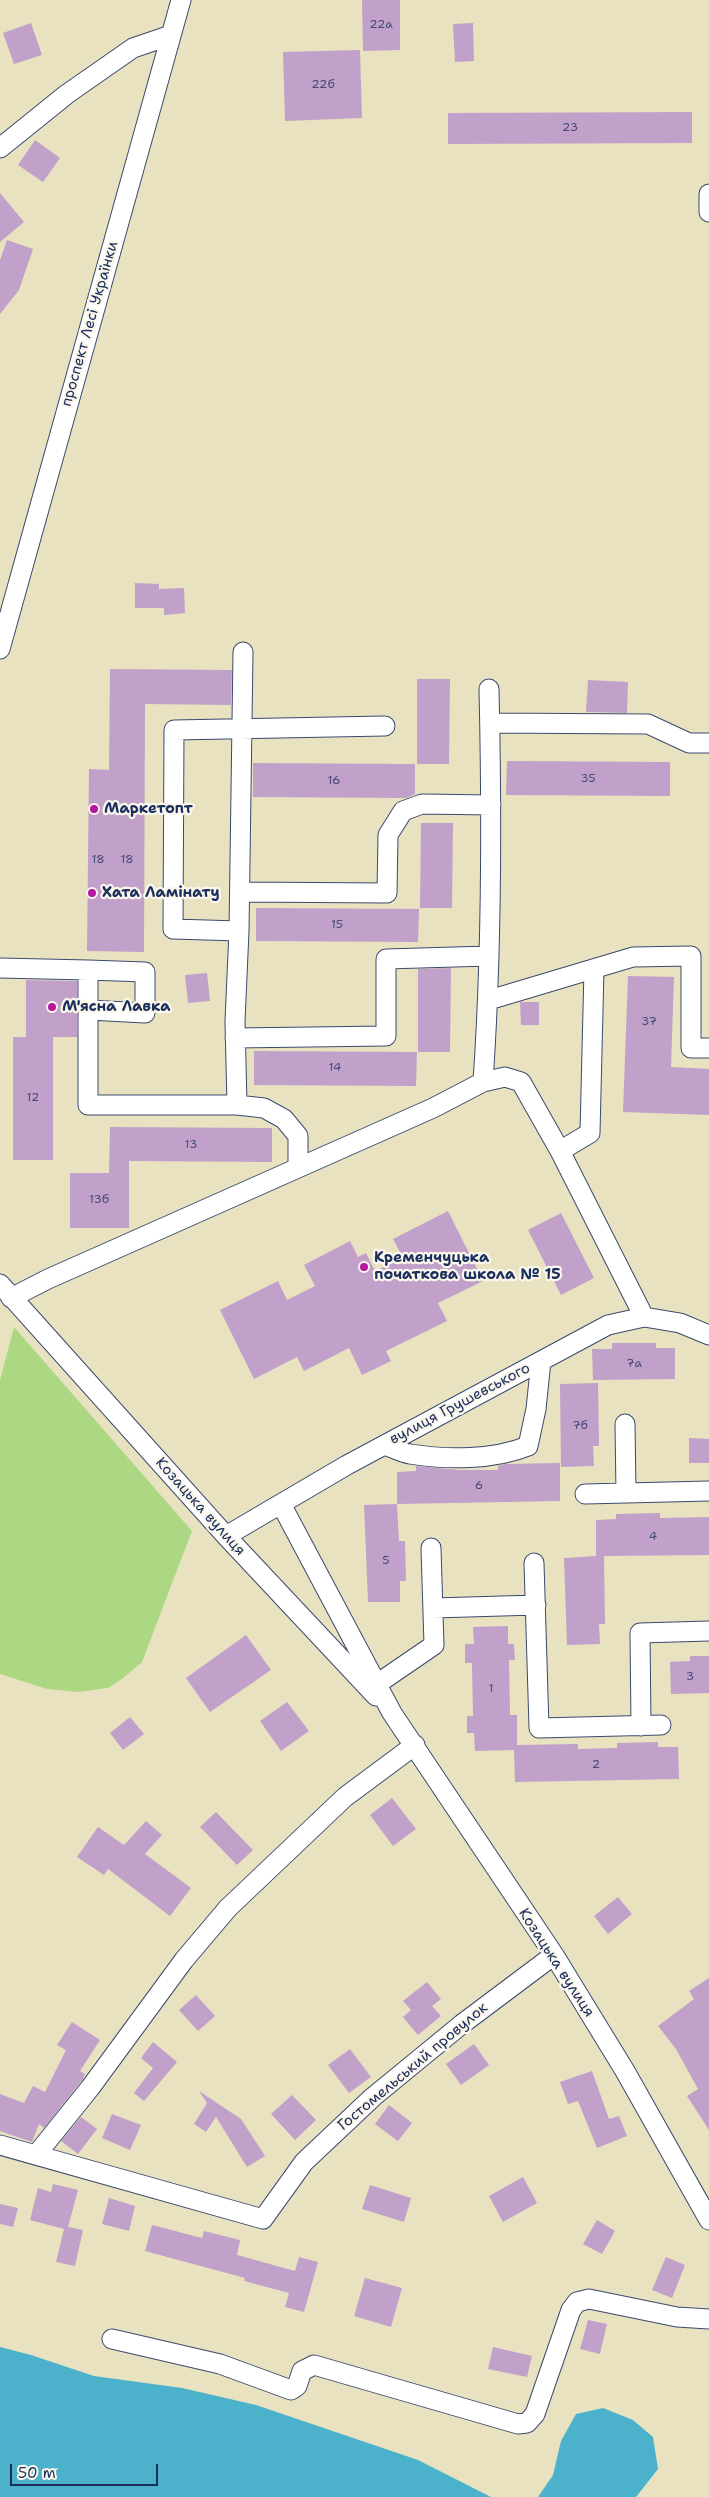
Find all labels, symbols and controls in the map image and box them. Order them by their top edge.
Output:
house number: 22а [369,18,393,32]
house number: 22б [311,78,335,92]
house number: 23 [562,121,578,135]
street label: проспект Лесі Українки [58,239,122,409]
house number: 35 [580,772,596,786]
house number: 16 [327,774,341,788]
place label: Маркетопт [104,800,193,818]
marker: Маркетопт [88,803,100,815]
house number: 18 [91,853,105,867]
house number: 18 [120,853,134,867]
place label: Хата Ламінату [102,884,220,902]
marker: Хата Ламінату [86,887,98,899]
house number: 15 [331,918,343,932]
place label: М'ясна Лавка [62,998,171,1016]
marker: М'ясна Лавка [46,1001,58,1013]
house number: 37 [641,1015,657,1029]
house number: 14 [329,1061,341,1075]
house number: 12 [27,1091,39,1105]
house number: 13 [185,1138,197,1152]
house number: 13б [89,1193,109,1207]
place label: Кременчуцька початкова школа № 15 [374,1249,561,1284]
marker: Кременчуцька початкова школа № 15 [358,1261,370,1273]
house number: 7а [626,1357,642,1371]
street label: вулиця Грушевського [387,1359,533,1449]
house number: 7б [572,1419,588,1433]
street label: Козацька вулиця [151,1454,249,1560]
house number: 6 [475,1479,483,1493]
house number: 4 [649,1530,657,1544]
house number: 5 [382,1554,390,1568]
house number: 3 [686,1670,694,1684]
house number: 1 [488,1682,494,1696]
house number: 2 [592,1758,600,1772]
street label: Козацька вулиця [514,1905,598,2021]
street label: Гостомельський провулок [334,1999,492,2135]
scale bar [12,2454,160,2486]
text: 50 m [18,2463,56,2483]

